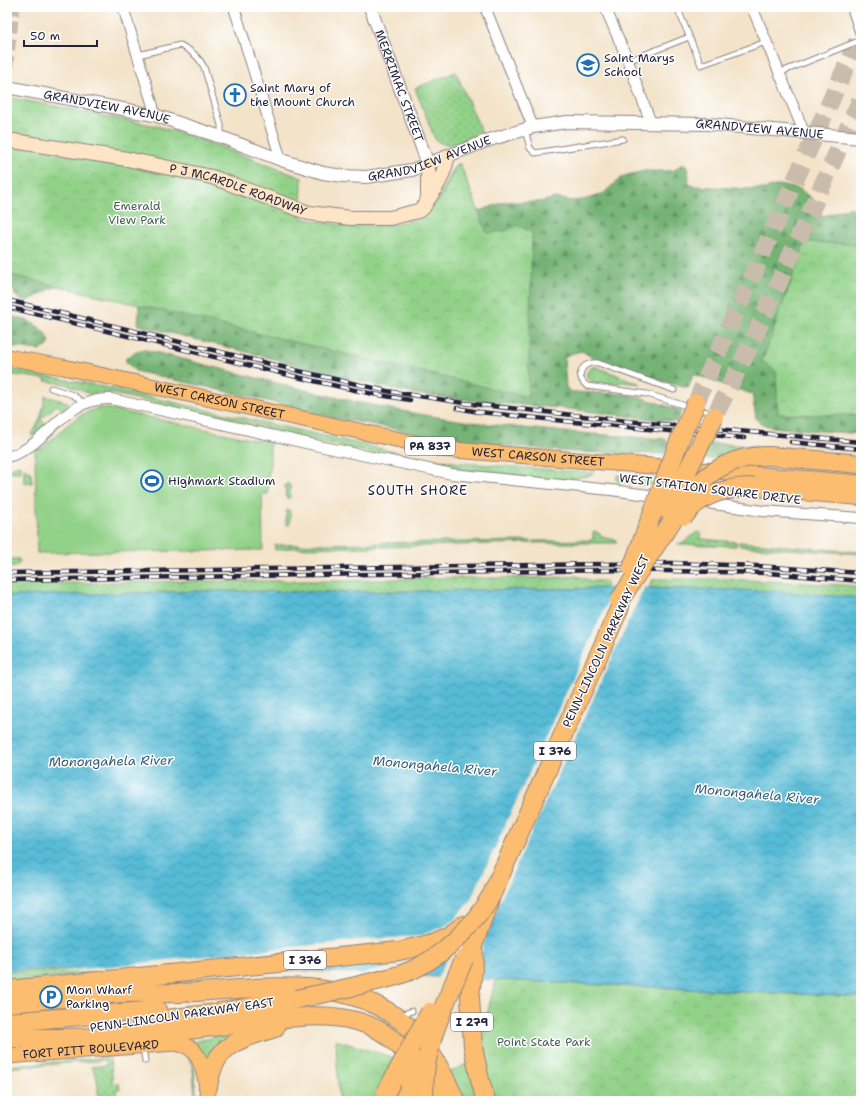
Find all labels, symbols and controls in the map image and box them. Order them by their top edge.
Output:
scale bar [24,22,97,48]
text: 50 m [30,28,60,44]
street label: MERRIMAC STREET [371,28,427,145]
place label: Saint Marys School [604,50,675,80]
school or university icon: Saint Marys School [575,52,601,78]
place label: Saint Mary of the Mount Church [250,80,355,110]
church icon: Saint Mary of the Mount Church [222,82,248,108]
street label: GRANDVIEW AVENUE [42,86,172,128]
street label: GRANDVIEW AVENUE [695,116,825,143]
street label: GRANDVIEW AVENUE [367,132,493,185]
street label: P J MCARDLE ROADWAY [168,160,310,220]
park label: Emerald View Park [108,198,166,228]
street label: WEST CARSON STREET [153,379,287,423]
road number: PA 837 [405,437,455,455]
street label: WEST CARSON STREET [471,443,606,470]
sports icon: Highmark Stadium [139,468,165,494]
street label: WEST STATION SQUARE DRIVE [618,470,802,508]
place label: Highmark Stadium [168,473,275,489]
district label: SOUTH SHORE [368,482,468,499]
street label: PENN-LINCOLN PARKWAY WEST [559,551,653,730]
road number: I 376 [534,742,576,760]
water label: Monongahela River [48,751,174,771]
water label: Monongahela River [372,752,499,780]
water label: Monongahela River [694,780,821,808]
road number: I 376 [284,951,326,969]
place label: Mon Wharf Parking [66,982,132,1012]
parking icon: Mon Wharf Parking [38,984,64,1010]
street label: PENN-LINCOLN PARKWAY EAST [89,994,276,1036]
road number: I 279 [451,1013,493,1031]
park label: Point State Park [497,1034,591,1050]
street label: FORT PITT BOULEVARD [22,1036,159,1063]

